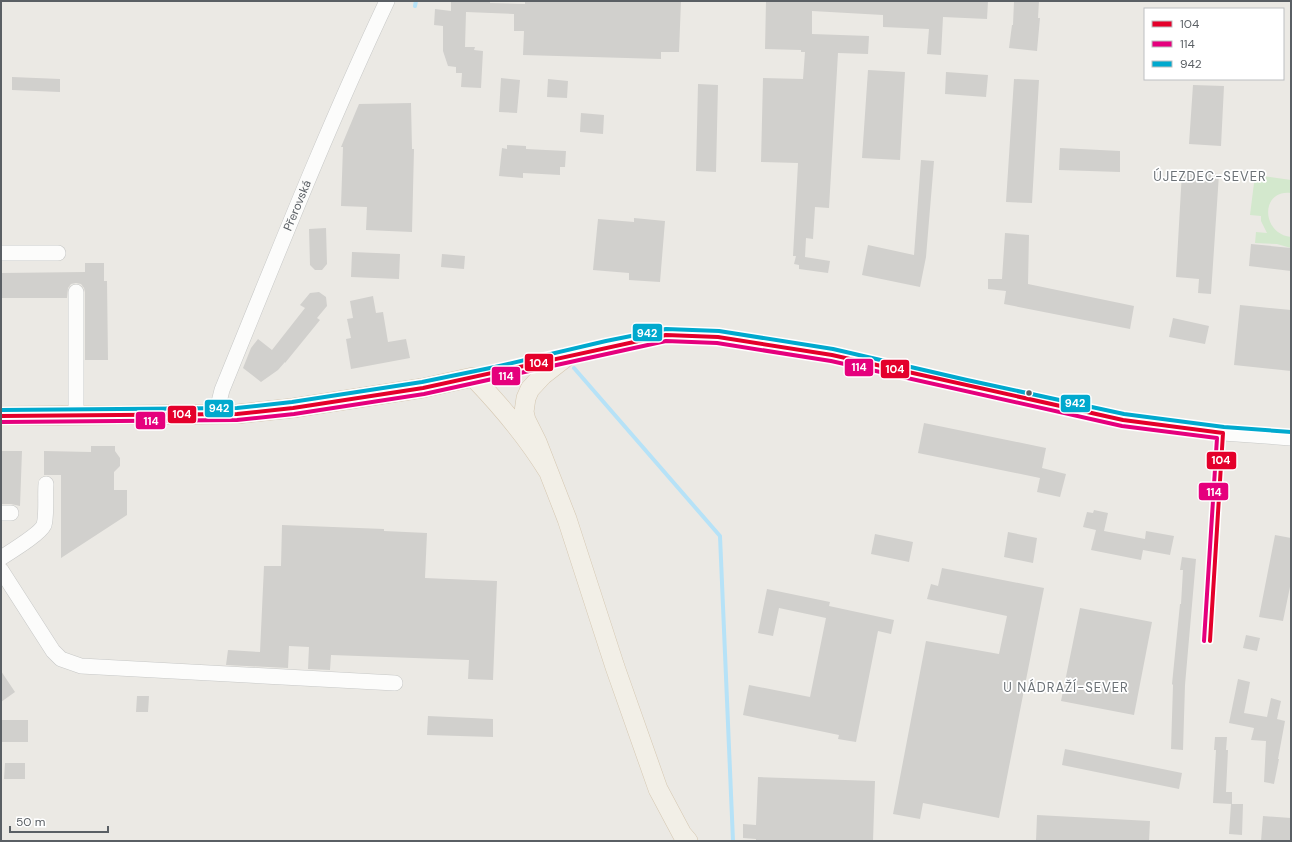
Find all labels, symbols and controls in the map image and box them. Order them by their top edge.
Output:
legend [1144,8,1284,80]
text: 104 [1180,16,1199,32]
text: 114 [1180,36,1195,52]
text: 942 [1180,56,1202,72]
district label: ÚJEZDEC-SEVER [1153,167,1267,185]
street label: Přerovská [280,178,315,233]
line badge: 942 [632,323,663,342]
text: 942 [637,326,657,340]
line badge: 104 [524,353,554,372]
text: 104 [530,356,548,370]
line badge: 114 [844,358,874,377]
line badge: 104 [880,359,910,379]
text: 114 [851,360,867,374]
text: 104 [886,362,904,376]
line badge: 114 [491,366,521,386]
text: 114 [498,369,514,383]
unlabelled marker [1024,388,1034,398]
line badge: 942 [1060,394,1091,413]
text: 942 [1065,396,1085,410]
line badge: 942 [204,399,234,418]
text: 942 [209,401,229,415]
line badge: 104 [167,405,197,424]
text: 104 [173,407,191,421]
line badge: 114 [135,411,166,430]
text: 114 [143,414,159,428]
line badge: 104 [1206,451,1237,470]
text: 104 [1212,453,1230,467]
line badge: 114 [1198,482,1229,501]
text: 114 [1206,485,1222,499]
district label: U NÁDRAŽÍ-SEVER [1003,678,1129,696]
scale bar [10,808,108,834]
text: 50 m [16,814,45,830]

